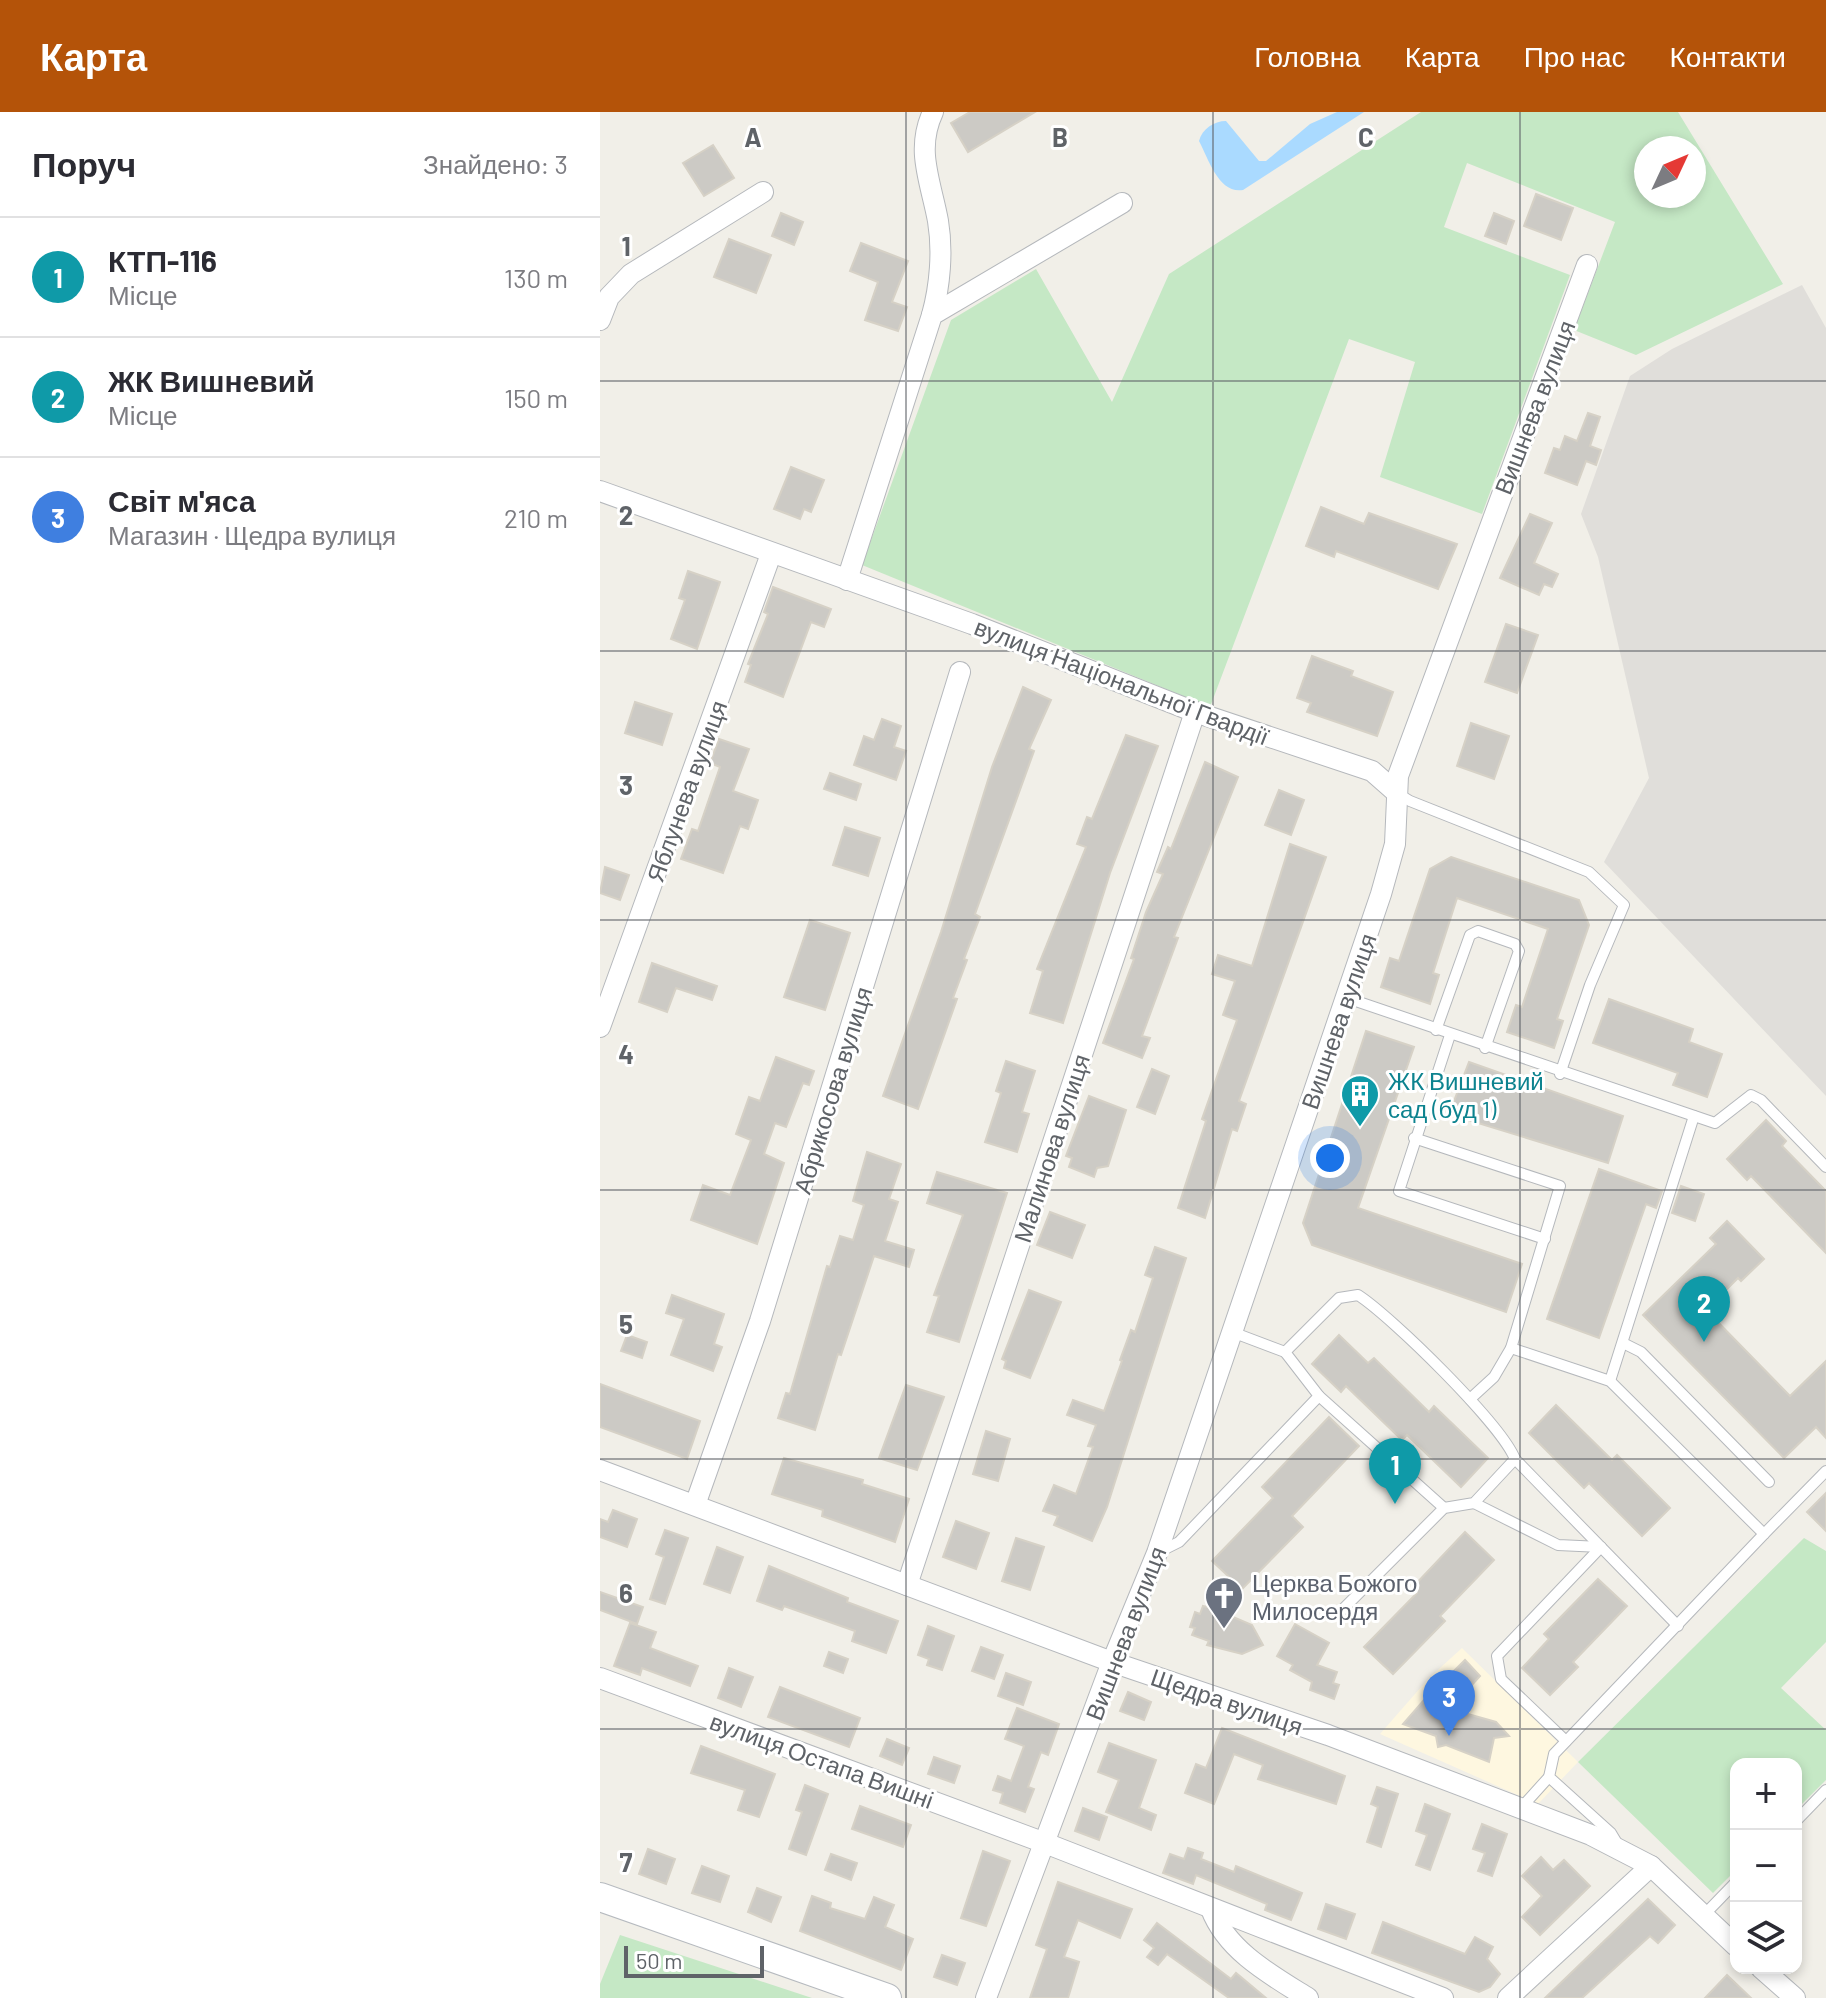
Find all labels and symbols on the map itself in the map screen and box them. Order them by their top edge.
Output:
text: A [744,121,762,152]
text: B [1052,121,1068,152]
text: C [1358,121,1374,152]
north arrow [1634,136,1706,208]
text: 1 [621,230,631,261]
street label: Вишнева вулиця [1488,316,1580,498]
text: 2 [619,499,633,530]
street label: вулиця Національної Гвардії [971,611,1274,751]
street label: Яблунева вулиця [640,696,732,886]
text: 3 [619,769,633,800]
street label: Вишнева вулиця [1294,929,1382,1113]
street label: Абрикосова вулиця [787,983,877,1197]
text: 4 [618,1038,634,1069]
street label: Малинова вулиця [1007,1050,1095,1246]
place label: ЖК Вишневий сад (буд 1) [1388,1066,1544,1123]
building icon: ЖК Вишневий сад (буд 1) [1339,1073,1381,1128]
your location [1310,1138,1350,1178]
pin: 2 [1678,1276,1730,1342]
text: 5 [619,1308,633,1339]
pin: 1 [1369,1438,1421,1504]
street label: Вишнева вулиця [1079,1542,1171,1724]
place label: Церква Божого Милосердя [1252,1568,1417,1625]
church icon: Церква Божого Милосердя [1203,1575,1245,1630]
text: 6 [619,1577,633,1608]
street label: Щедра вулиця [1147,1661,1307,1741]
pin: 3 [1423,1670,1475,1736]
street label: вулиця Остапа Вишні [706,1706,938,1814]
text: 7 [620,1846,633,1877]
scale bar [624,1942,764,1978]

